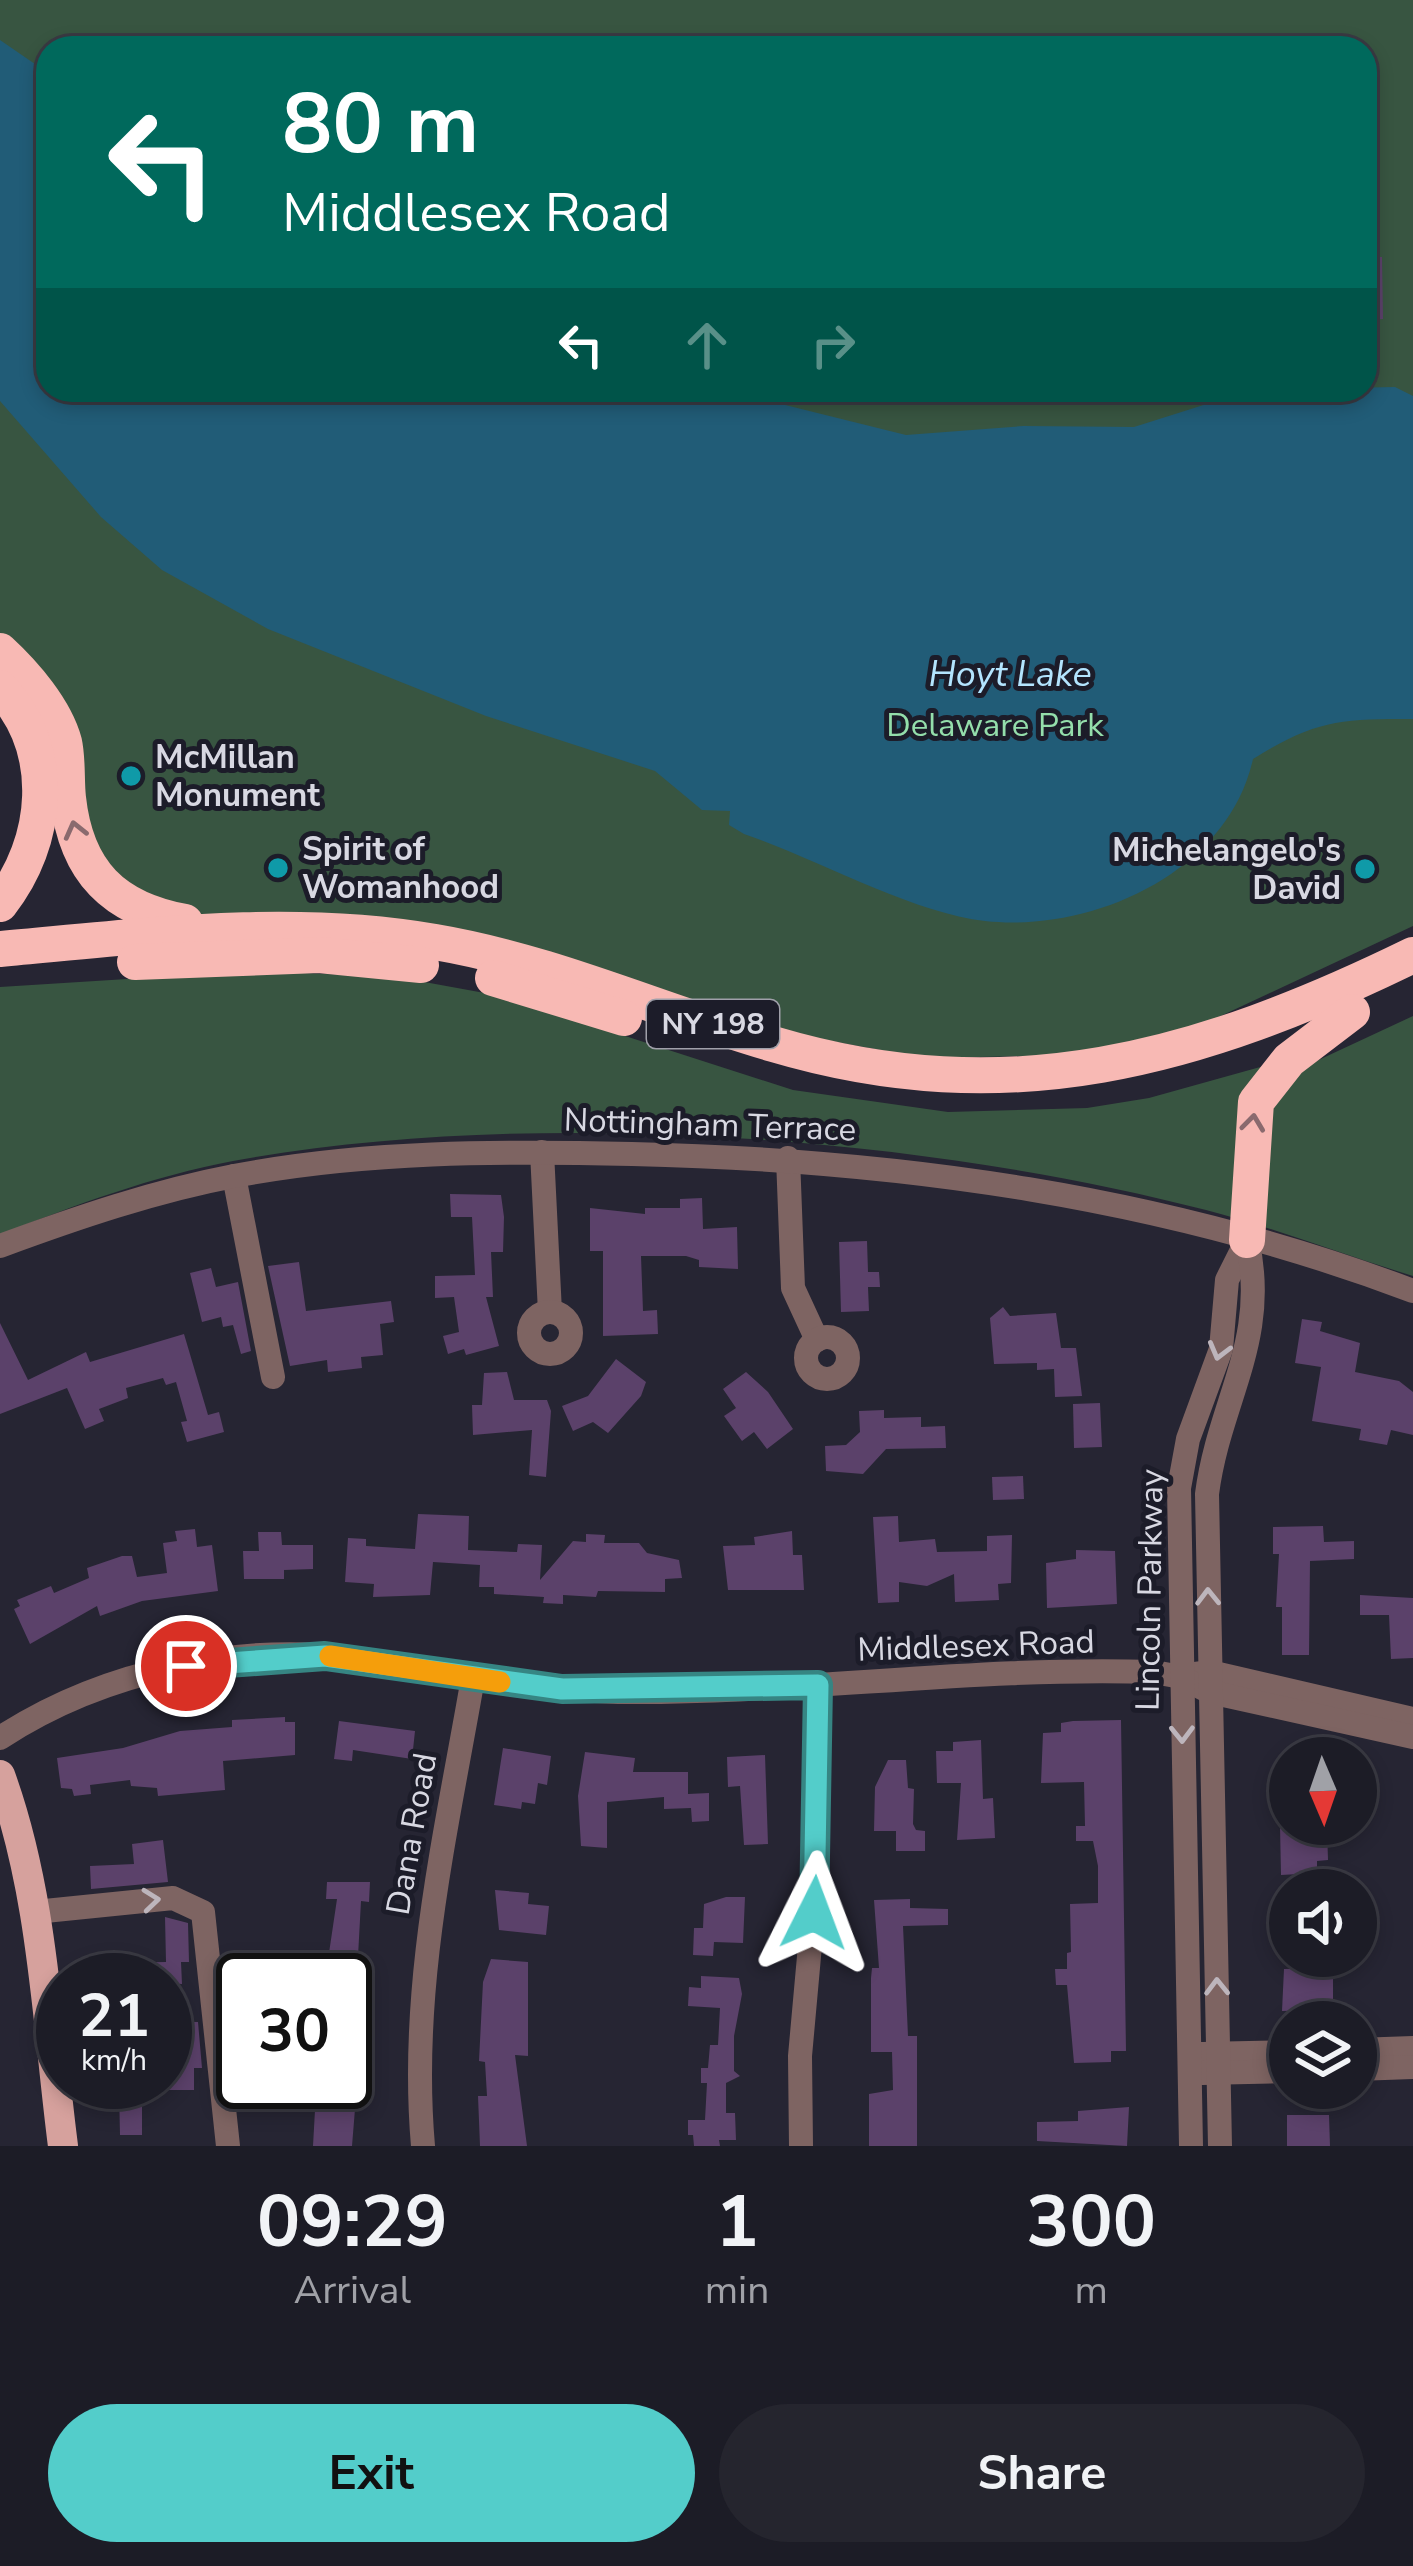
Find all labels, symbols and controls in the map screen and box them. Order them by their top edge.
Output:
text: 80 m [282,67,479,182]
icon: left [84,84,240,240]
text: Middlesex Road [282,176,670,250]
icon: left [548,312,614,378]
icon: ahead [674,312,740,378]
icon: right [800,312,866,378]
water label: Hoyt Lake [928,650,1092,699]
park label: Delaware Park [886,703,1104,748]
place label: McMillan Monument [155,735,320,818]
marker: McMillan Monument [118,763,144,789]
one-way arrow [64,821,89,841]
place label: Spirit of Womanhood [302,827,499,910]
place label: Michelangelo's David [1112,828,1341,911]
marker: Spirit of Womanhood [265,855,291,881]
marker: Michelangelo's David [1352,856,1378,882]
road number: NY 198 [647,1000,779,1048]
street label: Nottingham Terrace [563,1097,857,1153]
one-way arrow [1239,1114,1265,1133]
one-way arrow [1209,1340,1234,1361]
street label: Lincoln Parkway [1125,1469,1175,1711]
one-way arrow [1196,1587,1222,1606]
pin [135,1615,237,1717]
street label: Middlesex Road [857,1619,1095,1673]
icon: arrive [153,1633,219,1699]
one-way arrow [1169,1725,1195,1744]
north arrow [1269,1737,1377,1845]
map controls [1269,1737,1377,2109]
street label: Dana Road [376,1750,448,1918]
position arrow [751,1850,877,1976]
button: sound [1269,1869,1377,1977]
one-way arrow [142,1888,161,1913]
speed limit sign: 30 [216,1953,372,2109]
text: 21 [78,1975,150,2057]
one-way arrow [1204,1977,1230,1996]
button: layers [1269,2001,1377,2109]
text: km/h [81,2040,147,2081]
text: 09:29 [257,2173,448,2271]
text: 1 [715,2173,759,2271]
text: 300 [1026,2173,1156,2271]
text: Arrival [294,2264,411,2317]
text: min [705,2264,769,2317]
text: m [1074,2264,1108,2317]
button: Exit [48,2404,695,2542]
button: Share [719,2404,1365,2542]

